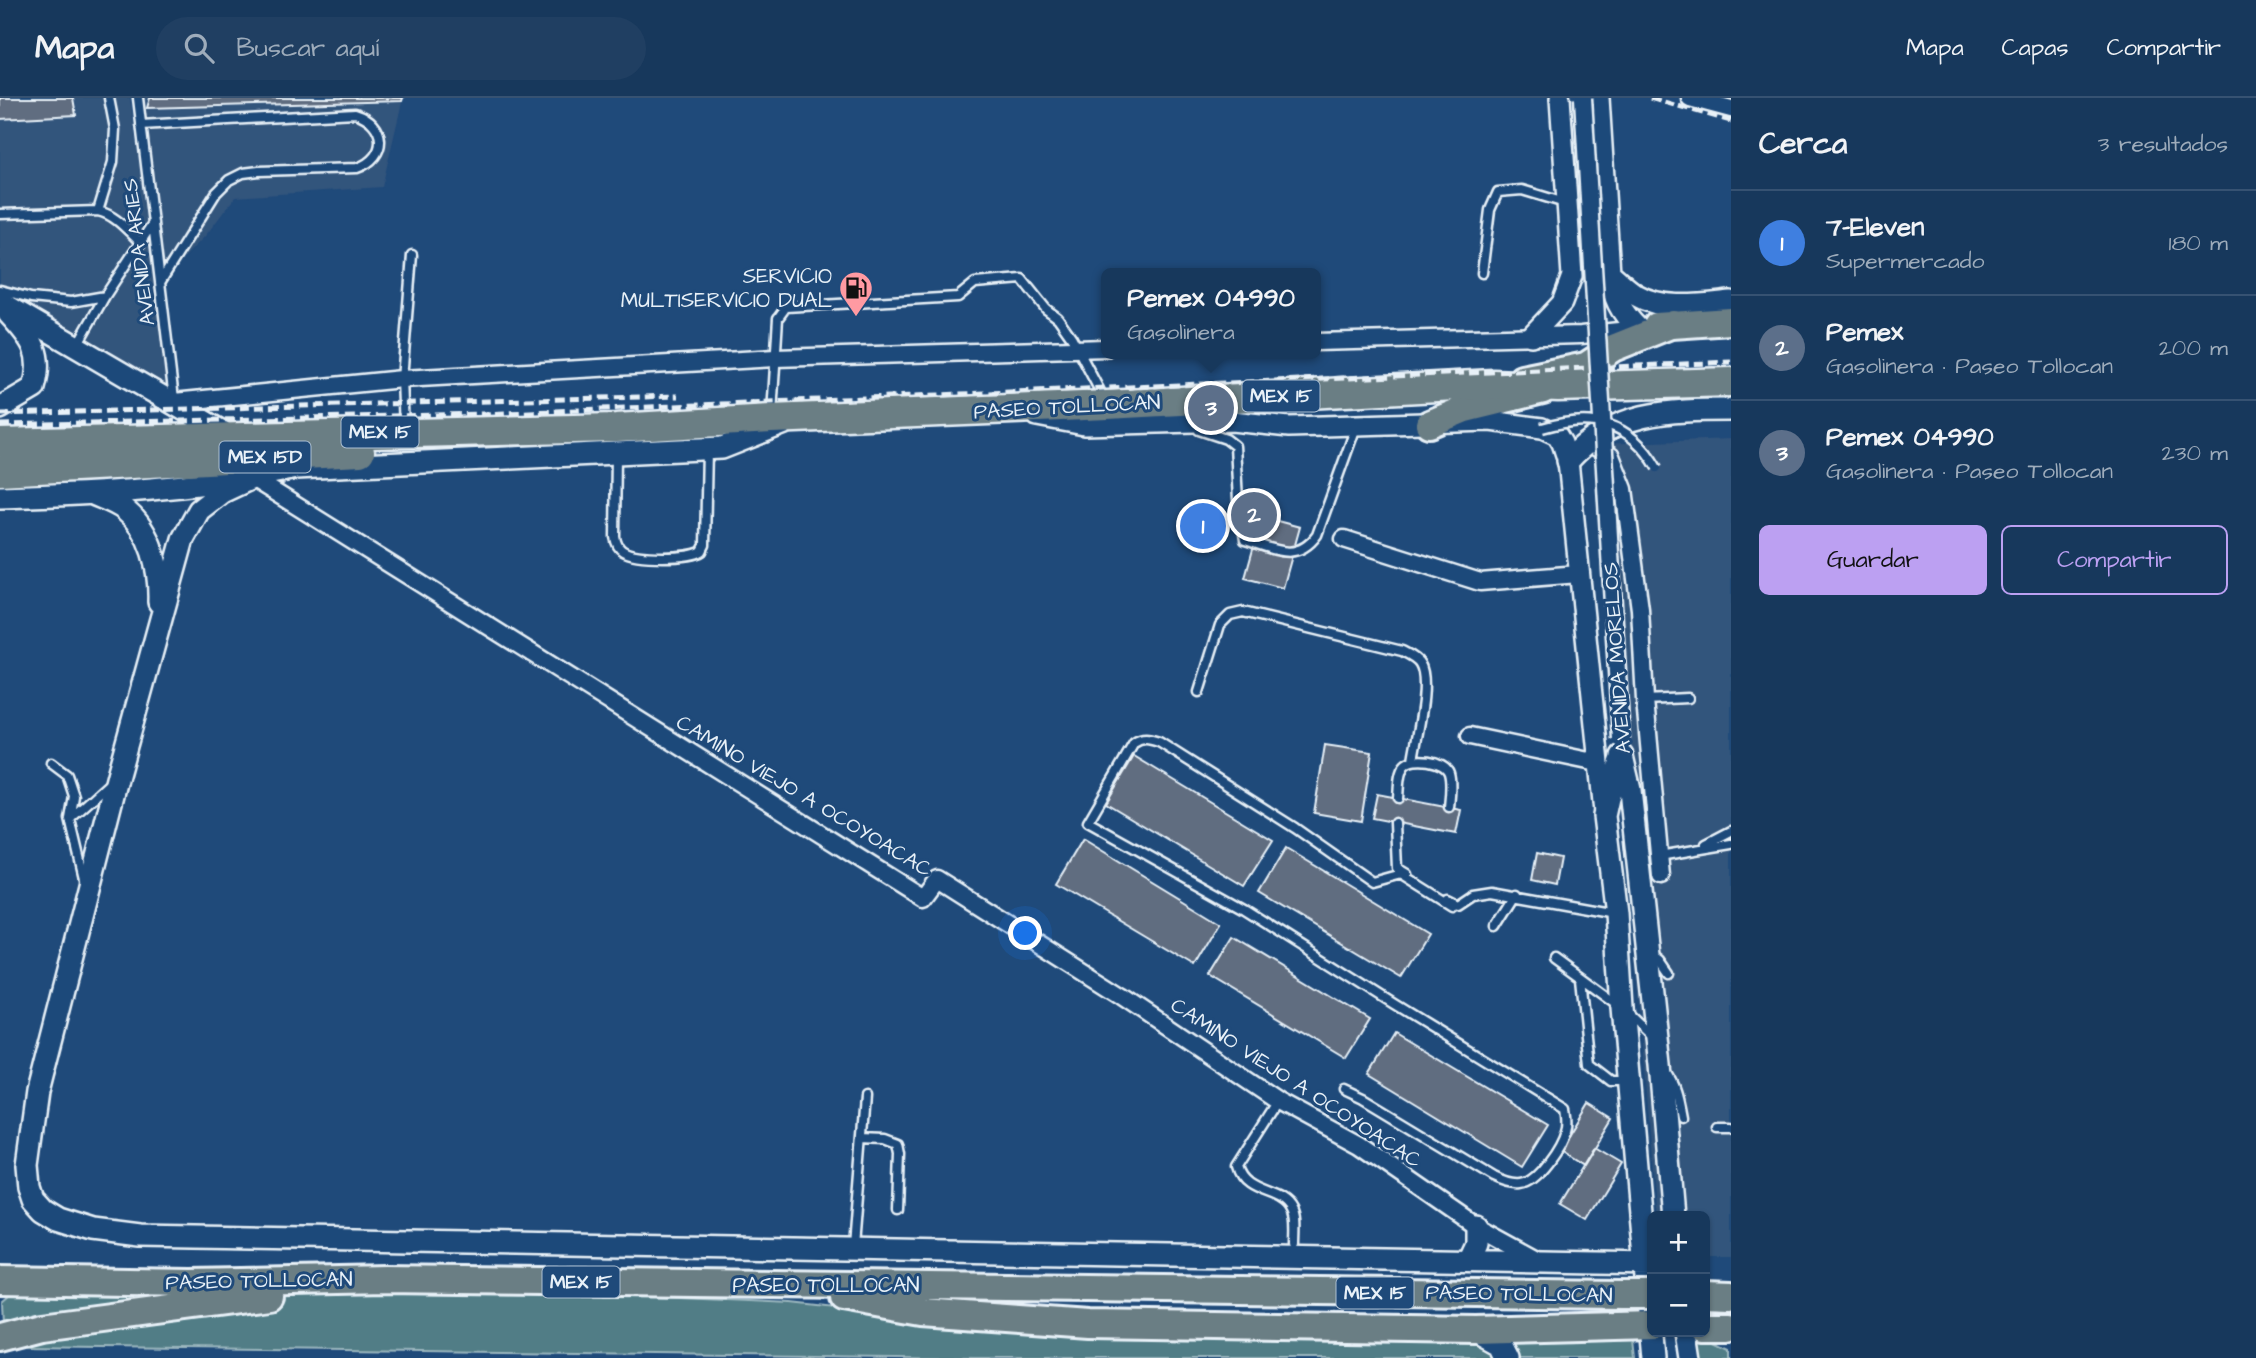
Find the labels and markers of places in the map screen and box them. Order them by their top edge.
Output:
place label: SERVICIO MULTISERVICIO DUAL [621,262,832,315]
fuel station icon: SERVICIO MULTISERVICIO DUAL [837,269,875,318]
pin: 3 [1188,382,1234,434]
pin: 2 [1231,489,1277,541]
pin: 1 [1180,500,1226,552]

